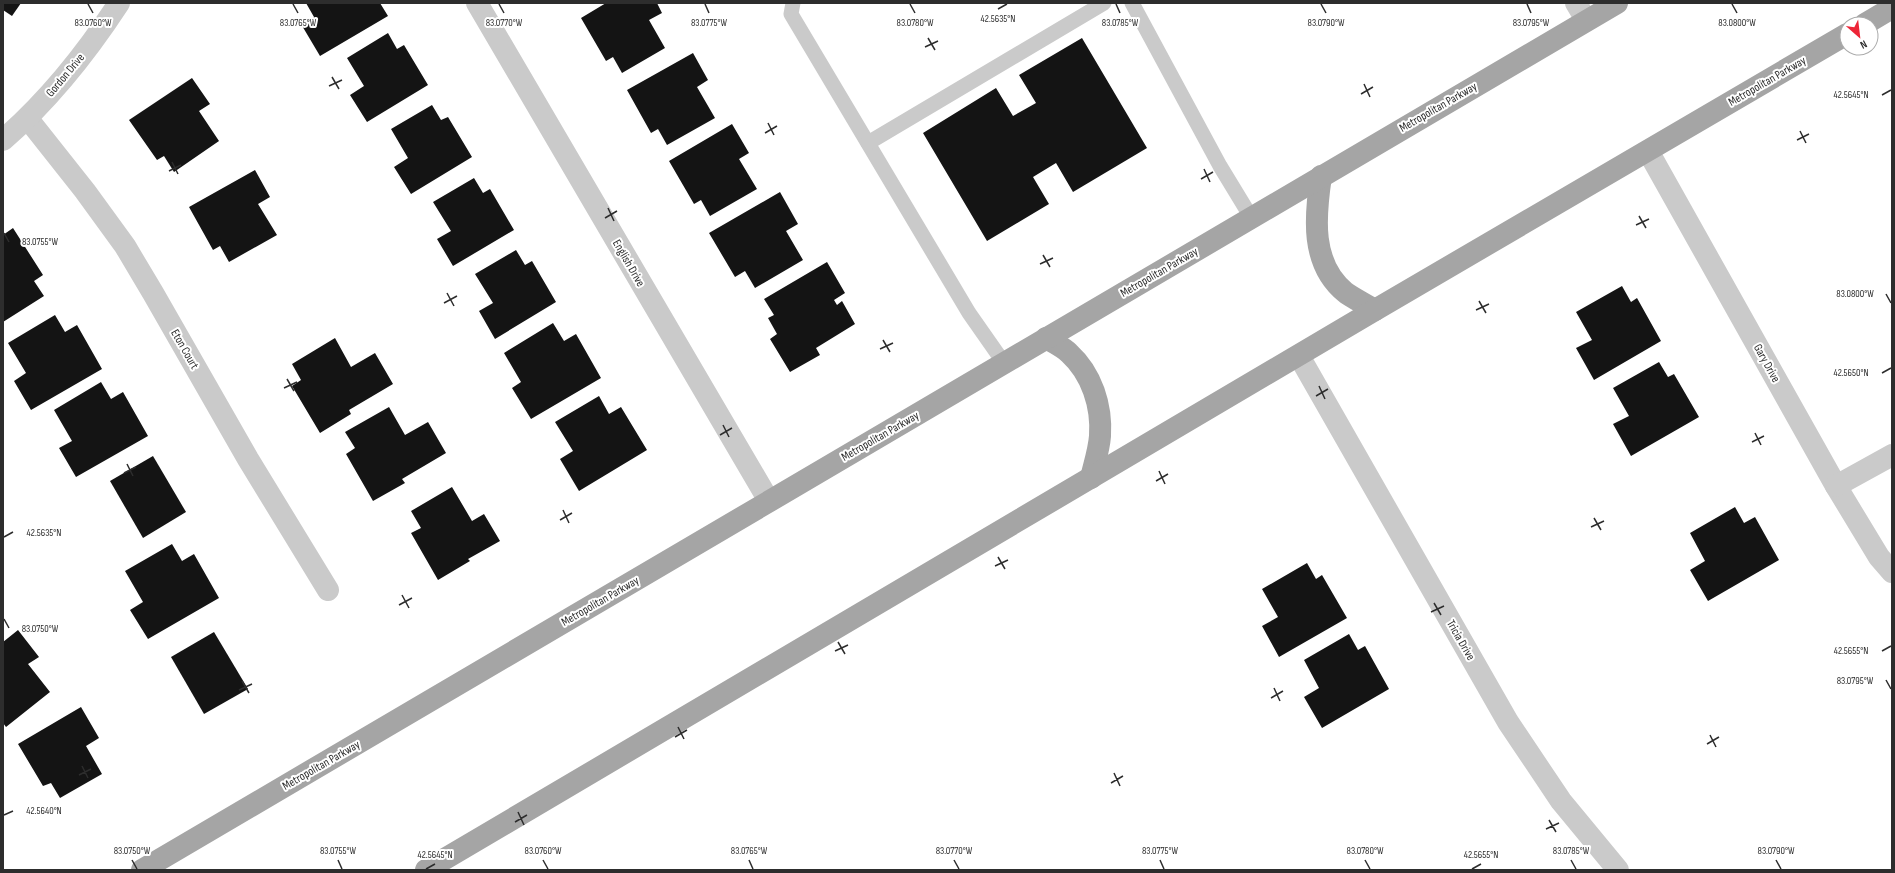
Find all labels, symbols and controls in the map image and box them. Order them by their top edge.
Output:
text: 42.5635°N [981,13,1015,25]
north arrow [1839,16,1879,56]
text: 83.0760°W [75,17,112,29]
text: 83.0765°W [280,17,317,29]
text: 83.0770°W [486,17,523,29]
text: 83.0775°W [691,17,728,29]
text: 83.0780°W [897,17,934,29]
text: 83.0785°W [1102,17,1139,29]
text: 83.0790°W [1308,17,1345,29]
text: 83.0795°W [1513,17,1550,29]
text: 83.0800°W [1718,17,1756,29]
text: N [1858,37,1869,52]
street label: Gordon Drive [43,50,88,100]
street label: Metropolitan Parkway [1726,53,1809,110]
street label: Metropolitan Parkway [1397,79,1480,136]
text: 42.5645°N [1833,89,1869,101]
text: 83.0755°W [22,236,59,248]
street label: English Drive [609,237,648,290]
street label: Metropolitan Parkway [1118,244,1201,301]
text: 83.0800°W [1836,288,1874,300]
street label: Eton Court [167,327,202,372]
street label: Gary Drive [1750,341,1783,385]
text: 42.5650°N [1833,367,1869,379]
street label: Metropolitan Parkway [839,408,922,465]
text: 42.5635°N [27,527,61,539]
street label: Metropolitan Parkway [559,573,642,630]
street label: Tricia Drive [1443,617,1478,663]
text: 83.0750°W [22,623,59,635]
text: 42.5655°N [1834,645,1868,657]
text: 83.0795°W [1837,675,1874,687]
street label: Metropolitan Parkway [280,737,363,794]
text: 42.5640°N [26,805,62,817]
text: 83.0750°W [114,845,151,857]
text: 83.0755°W [320,845,357,857]
text: 83.0760°W [525,845,562,857]
text: 83.0765°W [731,845,768,857]
text: 83.0770°W [936,845,973,857]
text: 83.0775°W [1142,845,1179,857]
text: 83.0780°W [1347,845,1384,857]
text: 83.0785°W [1553,845,1590,857]
text: 83.0790°W [1758,845,1795,857]
text: 42.5645°N [417,849,453,861]
text: 42.5655°N [1464,849,1498,861]

